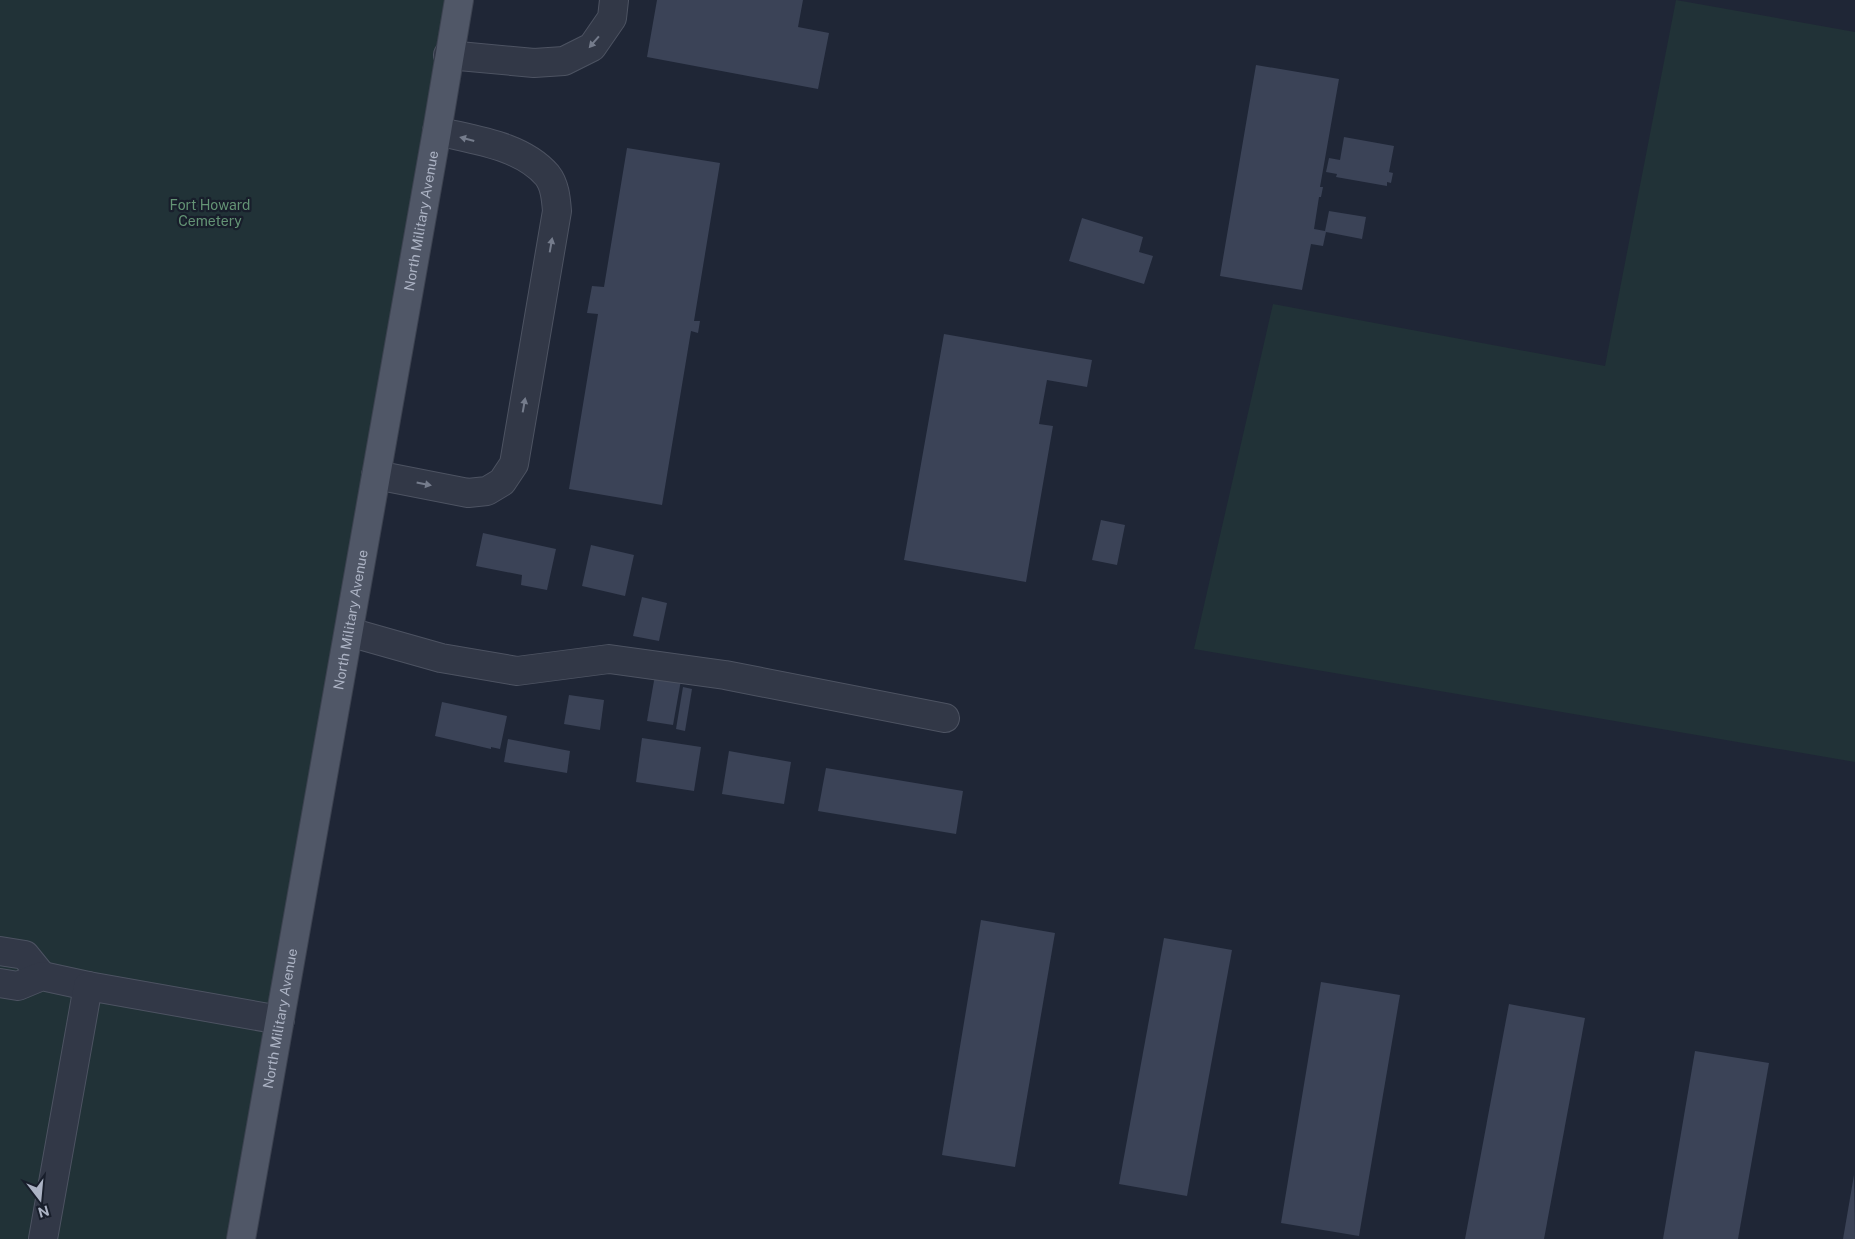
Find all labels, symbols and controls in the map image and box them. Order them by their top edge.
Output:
one-way arrow [588,36,599,49]
one-way arrow [459,134,474,142]
street label: North Military Avenue [401,149,441,292]
park label: Fort Howard Cemetery [170,197,250,229]
one-way arrow [548,237,556,253]
one-way arrow [520,397,528,413]
one-way arrow [417,481,433,489]
street label: North Military Avenue [330,548,371,691]
street label: North Military Avenue [260,947,300,1090]
north arrow [15,1174,65,1224]
text: N [36,1202,51,1221]

